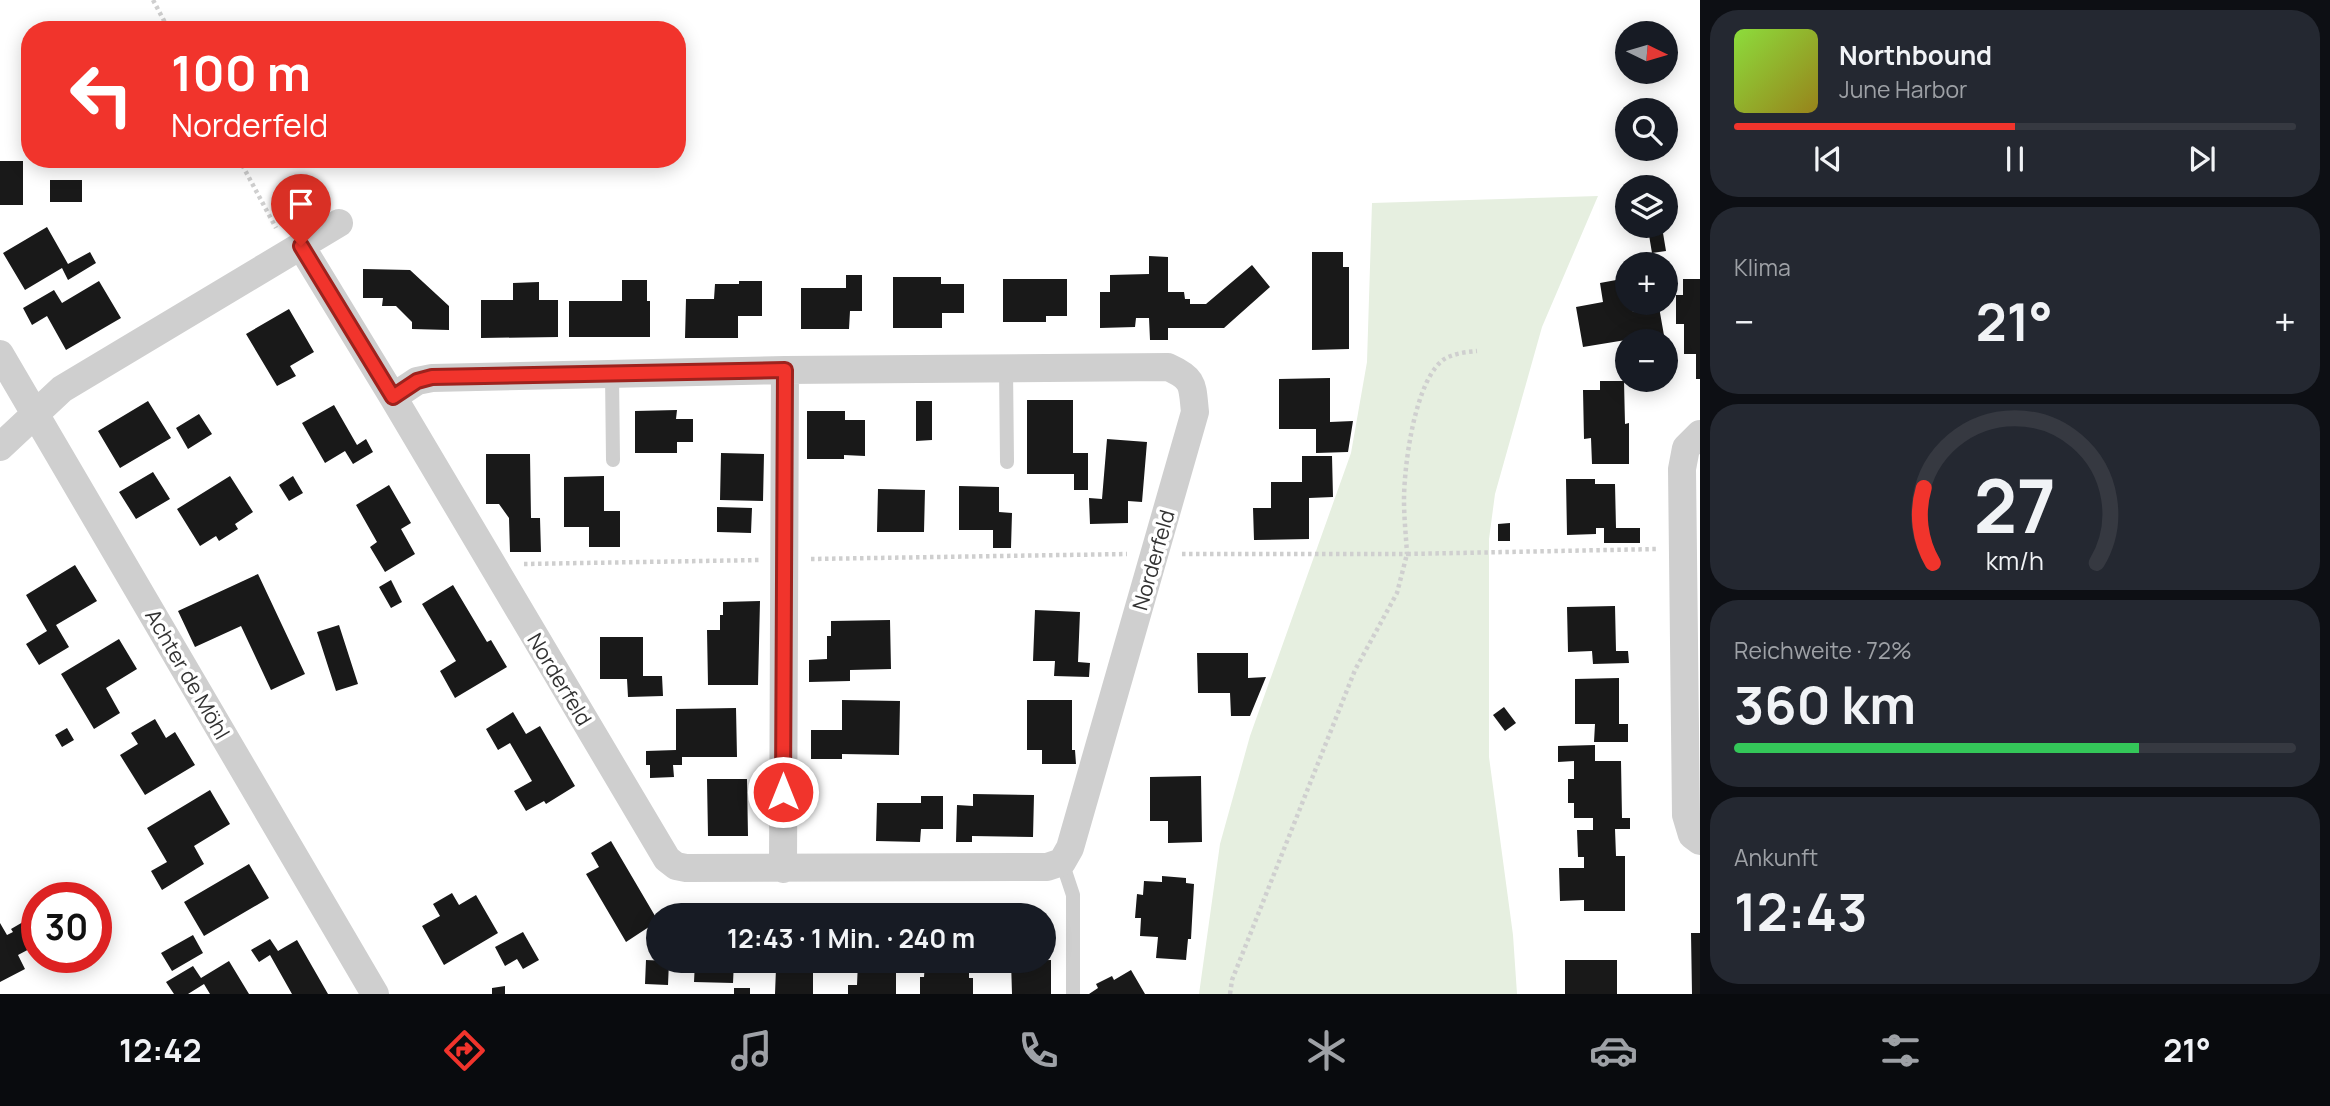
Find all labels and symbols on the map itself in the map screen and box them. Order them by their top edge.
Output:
north arrow [1615,21,1678,84]
pin [271,174,331,246]
street label: Norderfeld [1125,507,1181,613]
street label: Achter de Möhl [139,604,237,744]
street label: Norderfeld [521,628,599,730]
position arrow [746,755,820,829]
speed limit sign: 30 [21,882,112,973]

